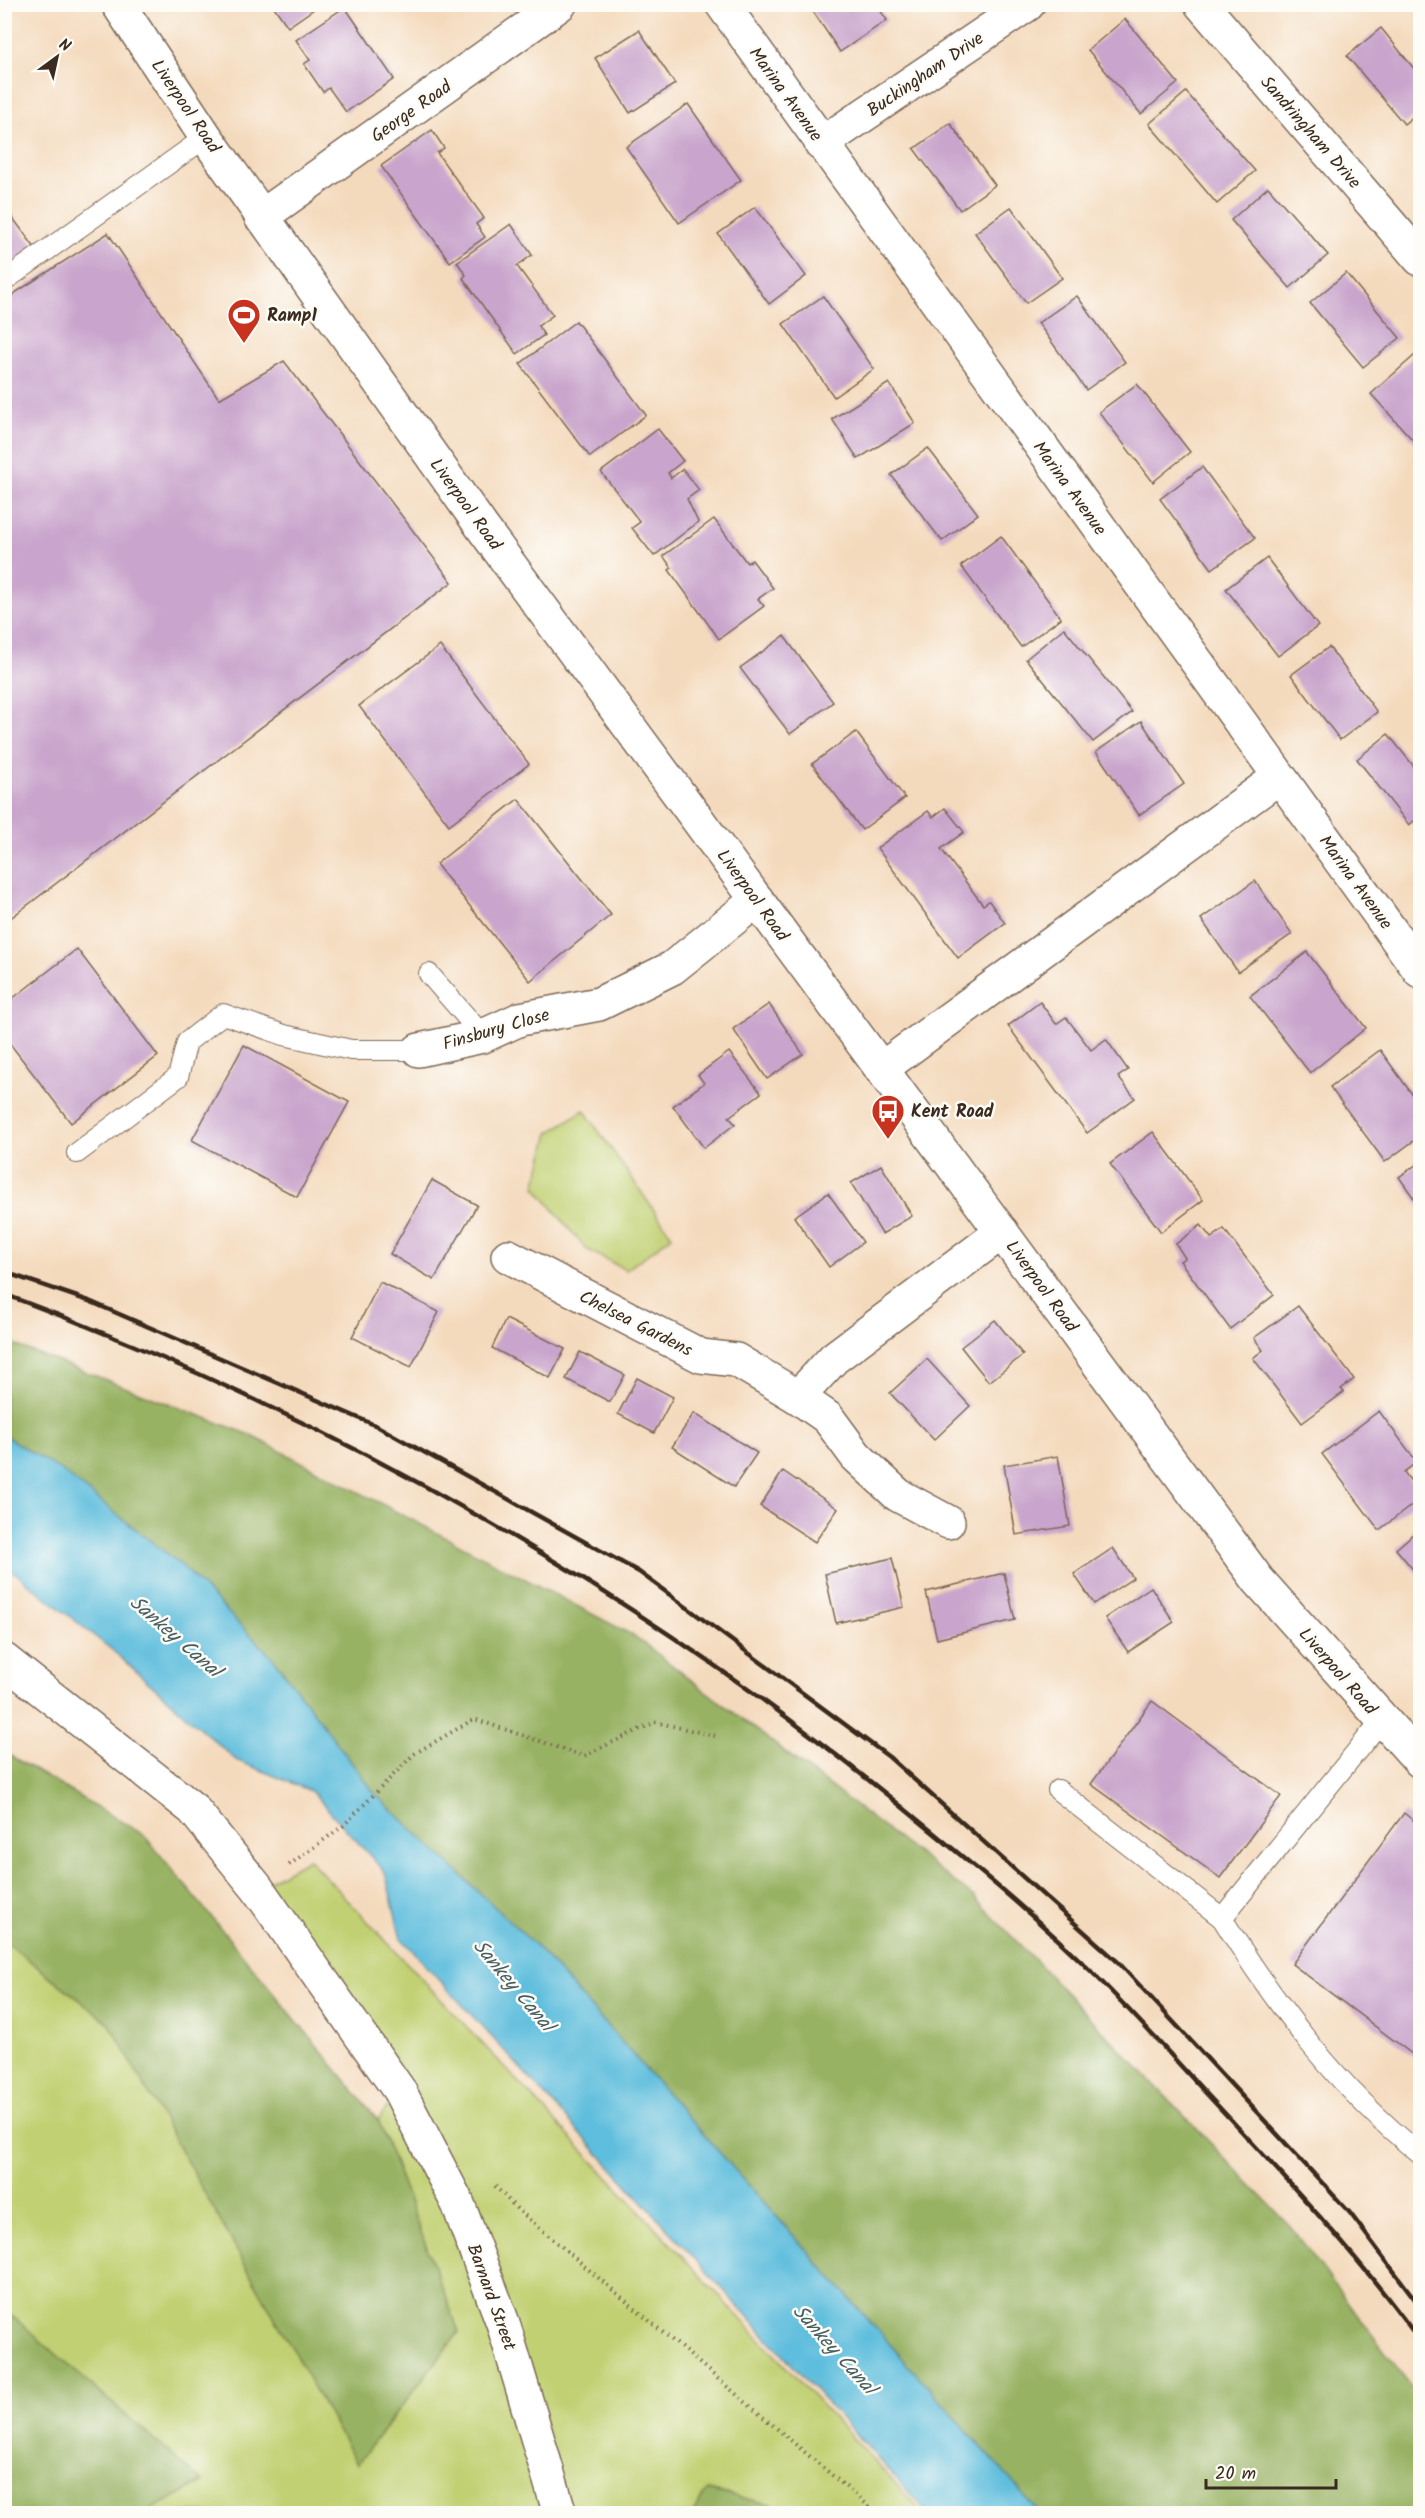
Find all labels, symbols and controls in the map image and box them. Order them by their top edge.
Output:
street label: Buckingham Drive [861,25,990,125]
north arrow [27,27,87,87]
text: N [53,32,75,59]
street label: Marina Avenue [740,41,829,148]
street label: Liverpool Road [142,54,228,161]
street label: Sandringham Drive [1252,70,1367,196]
street label: George Road [365,73,459,151]
sports icon: Ramp1 [226,297,262,344]
place label: Ramp1 [267,302,317,331]
street label: Marina Avenue [1024,435,1113,542]
street label: Liverpool Road [421,453,509,558]
street label: Marina Avenue [1310,829,1399,936]
street label: Liverpool Road [708,844,796,949]
street label: Finsbury Close [440,1001,553,1060]
bus stop icon: Kent Road [870,1093,906,1140]
place label: Kent Road [911,1098,994,1127]
street label: Liverpool Road [997,1235,1085,1340]
street label: Chelsea Gardens [573,1283,697,1366]
water label: Sankey Canal [122,1588,231,1689]
street label: Liverpool Road [1290,1622,1384,1723]
water label: Sankey Canal [464,1933,564,2043]
street label: Barnard Street [458,2240,524,2356]
water label: Sankey Canal [784,2298,886,2406]
scale bar [1206,2452,1336,2490]
text: 20 m [1215,2460,1256,2489]

